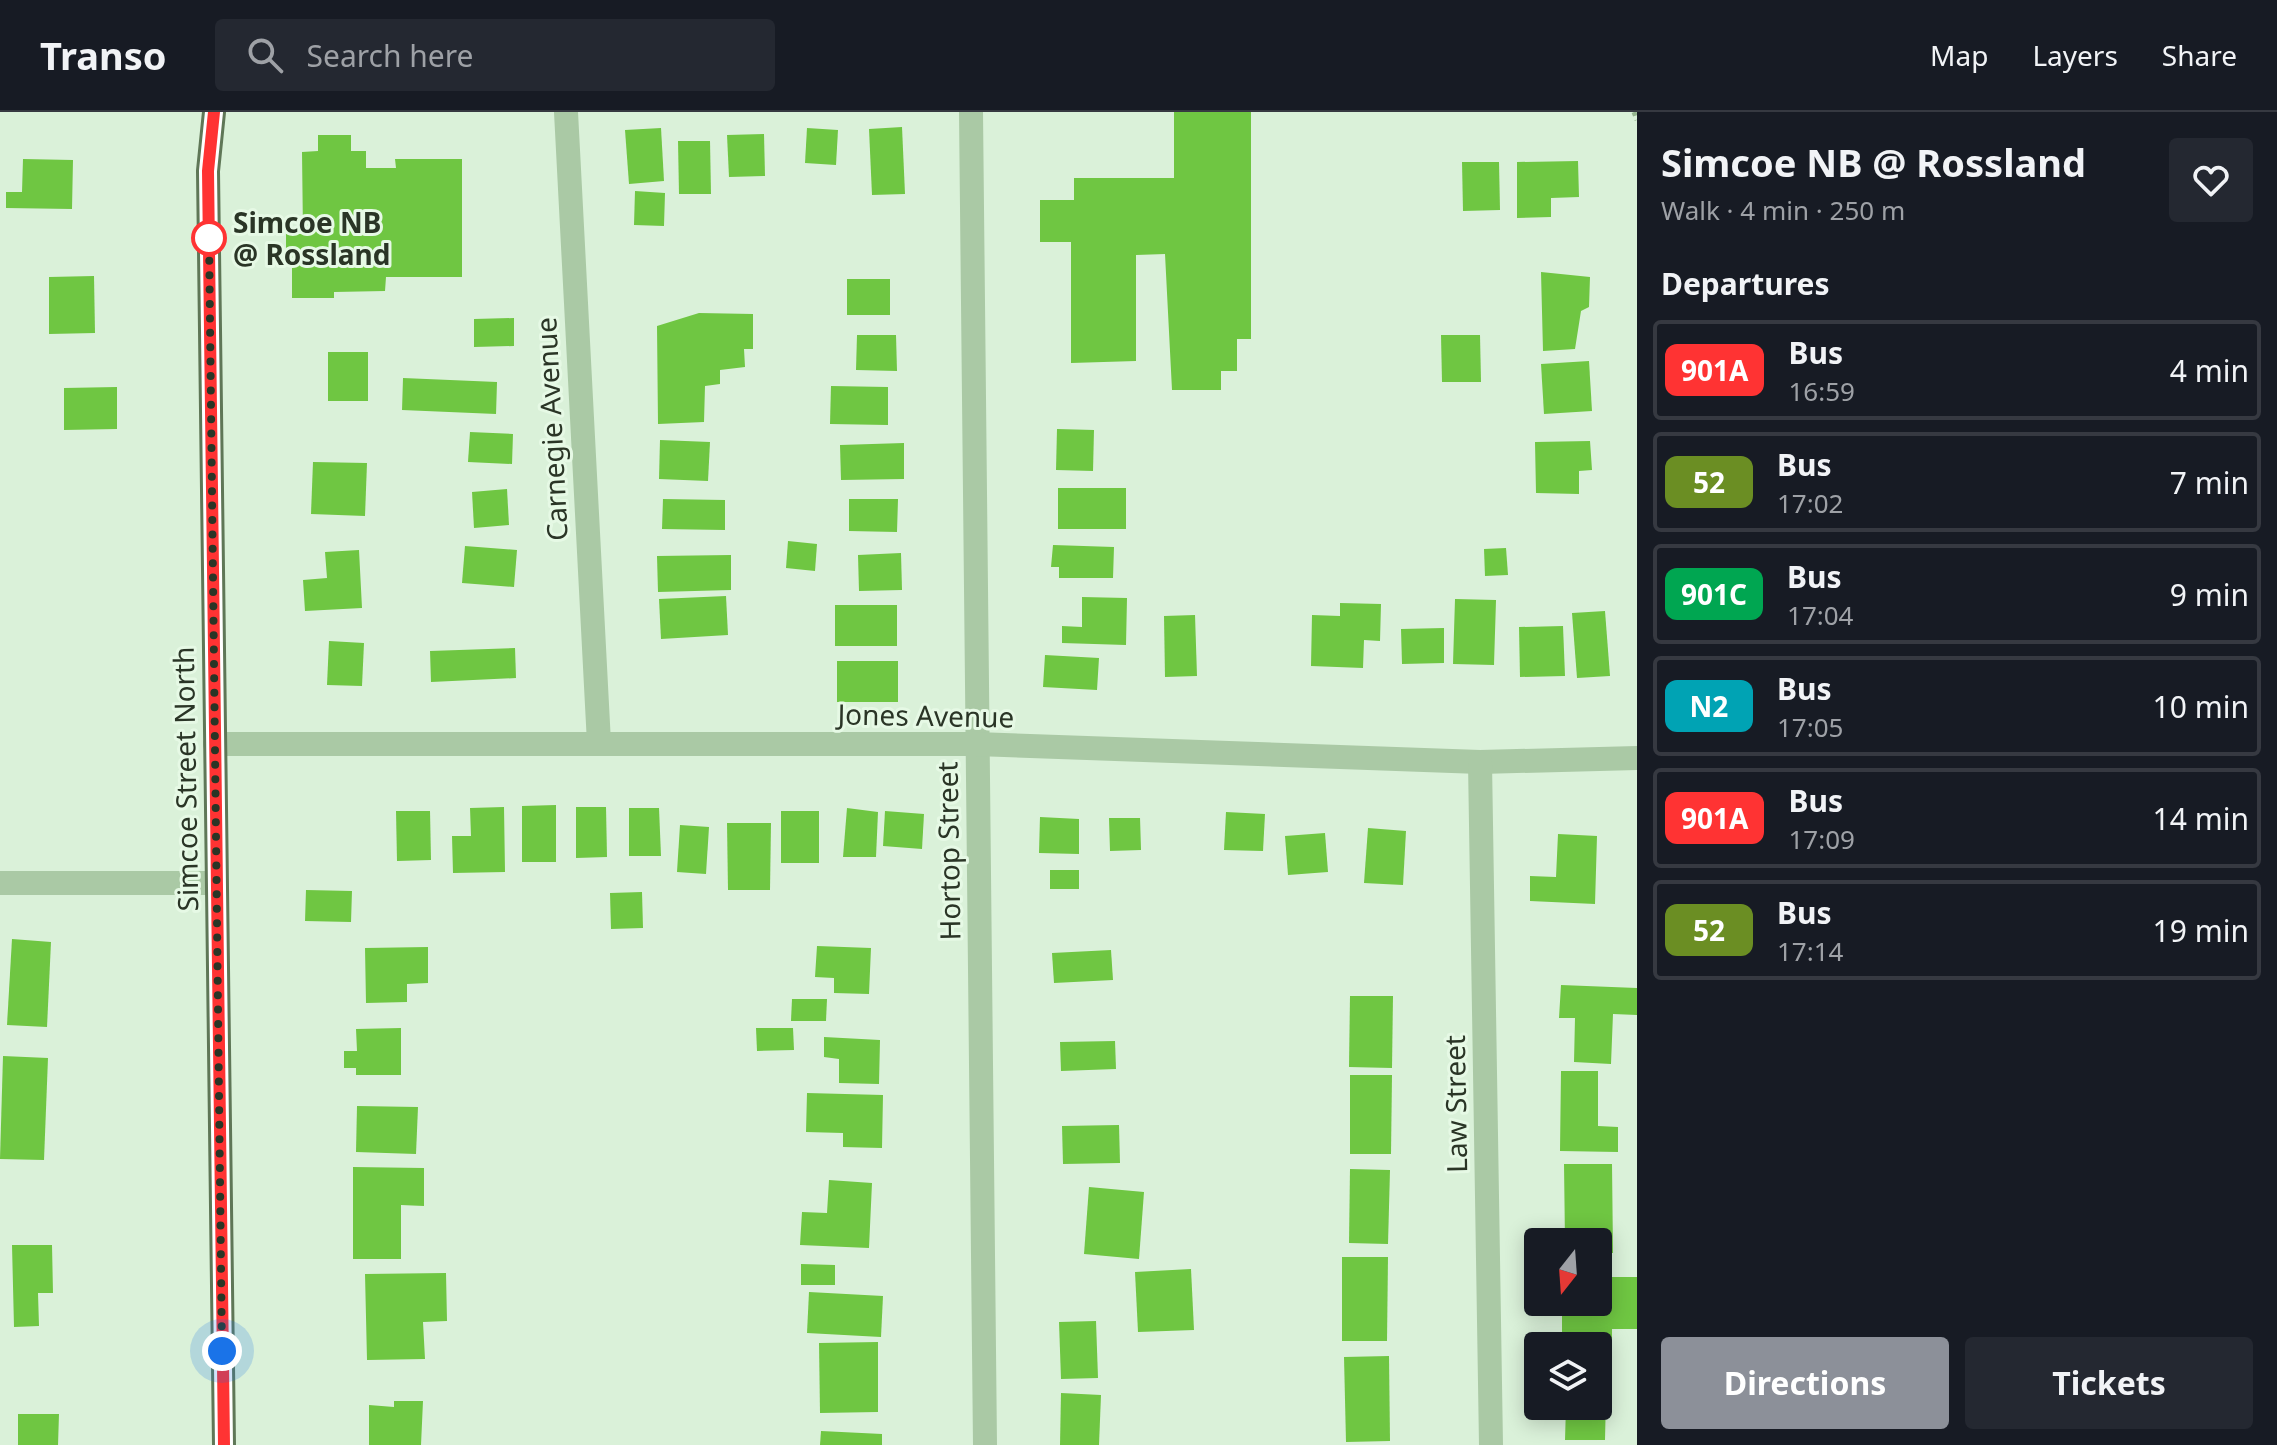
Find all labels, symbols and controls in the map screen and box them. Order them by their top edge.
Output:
search box [215,19,775,91]
text: Transo [40,29,167,81]
icon: search [243,33,287,77]
text: Search here [307,35,473,76]
text: Map [1930,36,1988,74]
text: Layers [2032,36,2118,74]
text: Share [2162,36,2237,74]
text: Simcoe NB @ Rossland [1661,136,2086,188]
button: heart [2169,138,2253,222]
text: Walk · 4 min · 250 m [1661,192,1905,228]
place label: Simcoe NB @ Rossland [233,203,390,273]
marker: Simcoe NB @ Rossland [192,221,226,255]
text: Departures [1661,263,1830,304]
street label: Carnegie Avenue [526,316,576,542]
text: Bus [1788,332,1843,373]
text: 4 min [2170,350,2249,391]
text: 901A [1681,351,1748,389]
text: 16:59 [1788,373,1855,409]
text: Bus [1777,444,1832,485]
text: 7 min [2170,462,2249,503]
text: 52 [1693,463,1725,501]
text: 17:02 [1777,485,1843,521]
text: Bus [1787,556,1842,597]
text: 9 min [2170,574,2249,615]
text: 901C [1681,575,1747,613]
text: 17:04 [1787,597,1854,633]
street label: Simcoe Street North [164,646,206,912]
text: Bus [1777,668,1832,709]
text: 10 min [2153,686,2249,727]
text: N2 [1690,687,1728,725]
street label: Jones Avenue [834,694,1015,736]
text: 17:05 [1777,709,1843,745]
street label: Hortop Street [927,761,969,941]
text: Bus [1788,780,1843,821]
text: 14 min [2153,798,2249,839]
text: 901A [1681,799,1748,837]
text: 17:09 [1788,821,1855,857]
text: Bus [1777,892,1832,933]
text: 19 min [2153,910,2249,951]
text: 52 [1693,911,1725,949]
text: 17:14 [1777,933,1843,969]
street label: Law Street [1435,1035,1475,1173]
north arrow [1524,1228,1612,1316]
map controls [1524,1228,1612,1420]
your location [202,1331,242,1371]
button: layers [1524,1332,1612,1420]
button: Directions [1661,1337,1949,1429]
button: Tickets [1965,1337,2253,1429]

